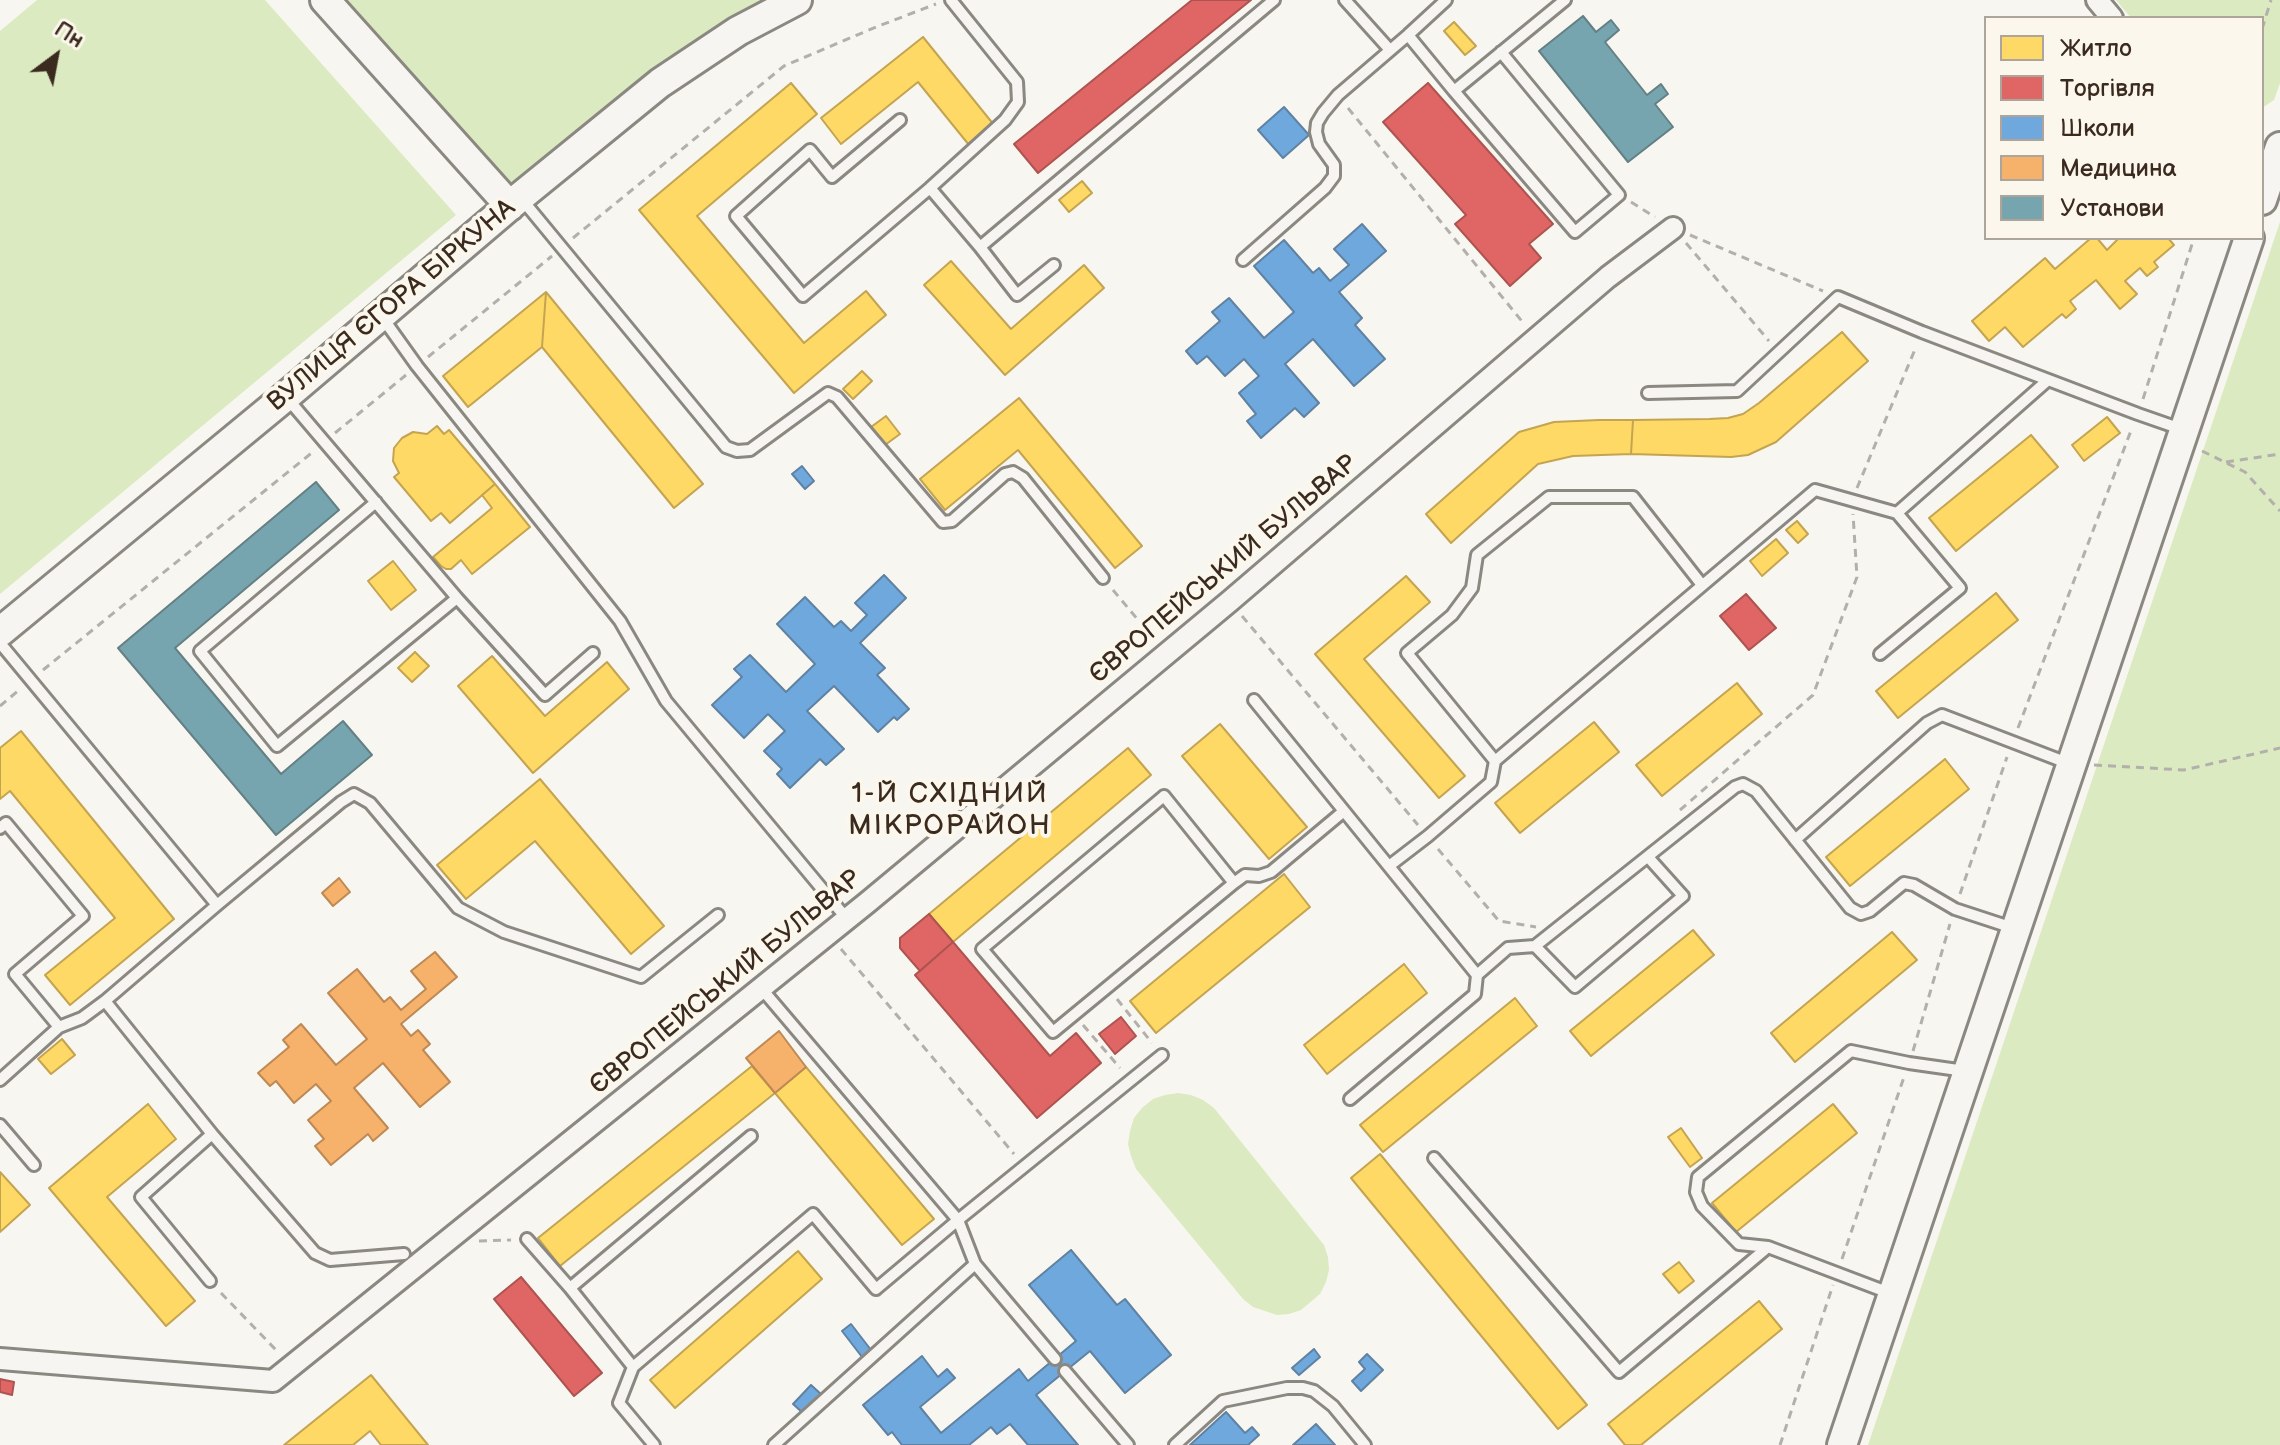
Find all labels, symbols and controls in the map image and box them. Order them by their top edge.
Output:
north arrow [16,16,96,96]
text: Пн [49,16,89,54]
legend [1984,16,2264,240]
text: Житло [2060,34,2132,63]
text: Торгівля [2060,74,2155,103]
text: Школи [2060,114,2135,143]
text: Медицина [2060,154,2177,183]
street label: ВУЛИЦЯ ЄГОРА БІРКУНА [262,193,522,419]
text: Установи [2060,194,2164,223]
street label: ЄВРОПЕЙСЬКИЙ БУЛЬВАР [1084,449,1364,691]
district label: 1-Й СХІДНИЙ МІКРОРАЙОН [848,778,1052,844]
street label: ЄВРОПЕЙСЬКИЙ БУЛЬВАР [584,864,868,1102]

